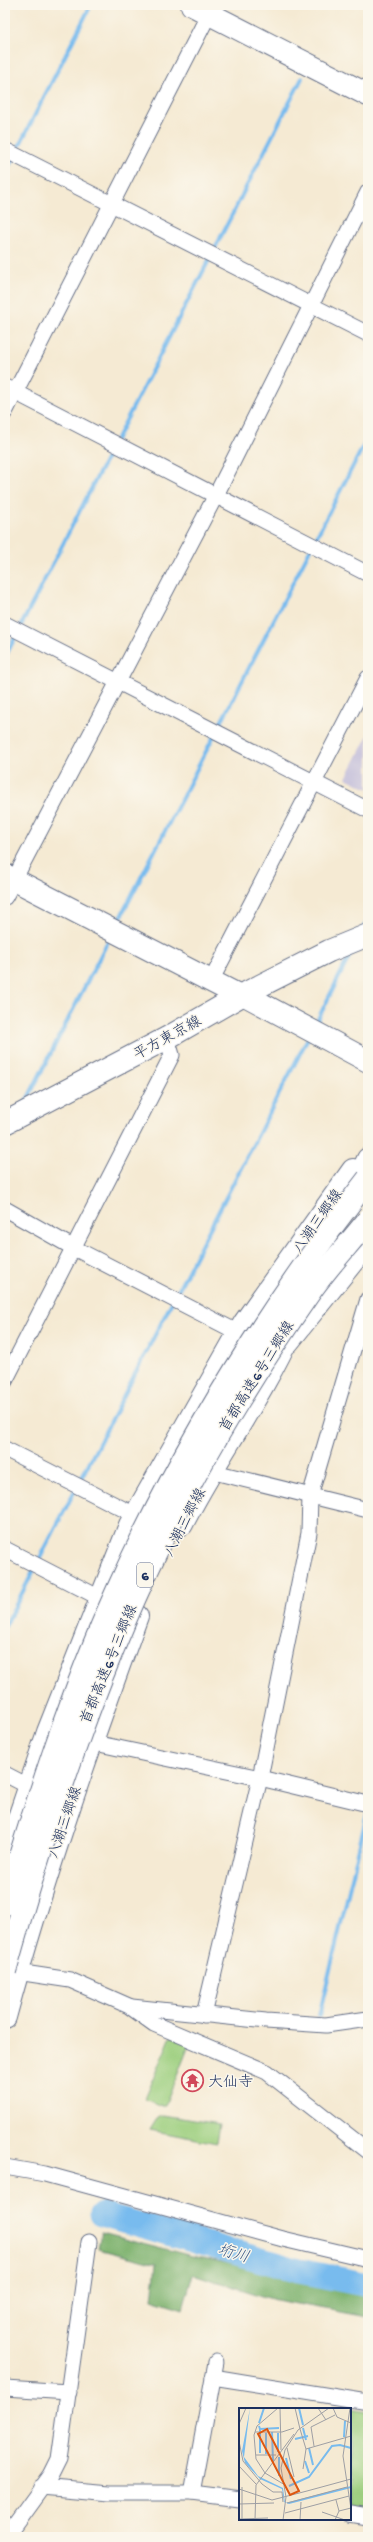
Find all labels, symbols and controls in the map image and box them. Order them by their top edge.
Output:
street label: 平方東京線 [130,1012,205,1065]
street label: 八潮三郷線 [289,1186,348,1258]
street label: 首都高速6号三郷線 [215,1318,299,1436]
street label: 八潮三郷線 [160,1485,211,1560]
road number: 6 [137,1563,153,1587]
street label: 首都高速6号三郷線 [77,1602,142,1727]
street label: 八潮三郷線 [44,1784,87,1861]
temple icon: 大仙寺 [180,2068,206,2094]
place label: 大仙寺 [208,2073,253,2092]
water label: 垳川 [215,2241,251,2269]
inset map [239,2408,351,2520]

